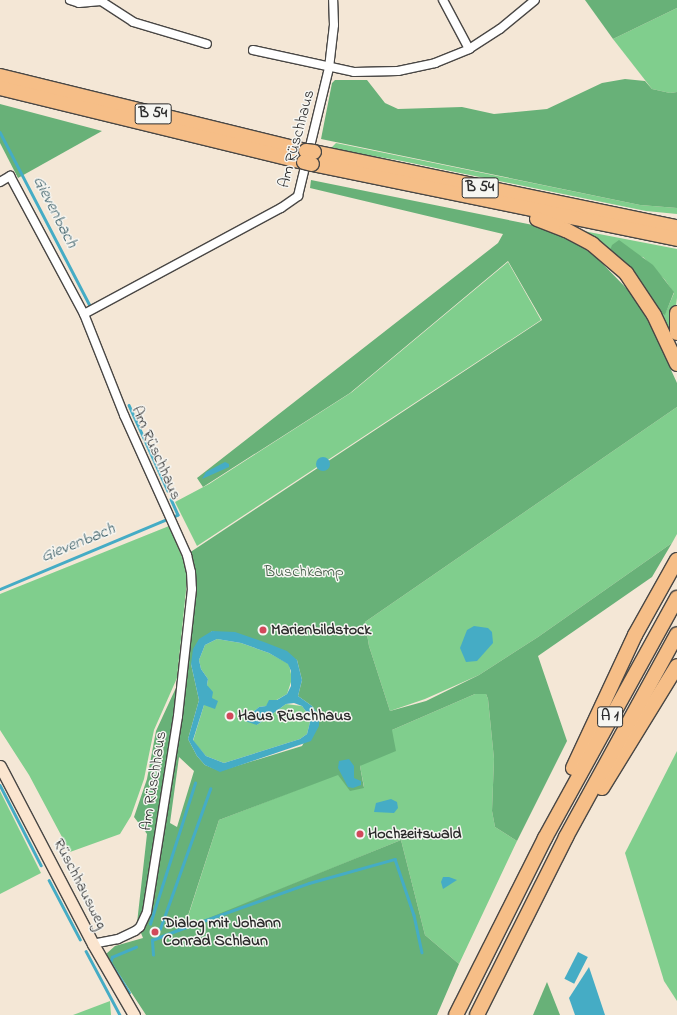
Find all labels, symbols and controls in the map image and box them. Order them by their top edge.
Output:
street label: Am Rüschhaus [275,88,319,190]
road number: B 54 [134,101,172,127]
water label: Gievenbach [28,173,82,251]
road number: B 54 [461,175,499,201]
street label: Am Rüschhaus [127,403,185,503]
water label: Gievenbach [38,519,118,567]
park label: Buschkamp [264,562,344,582]
place label: Marienbildstock [271,620,371,640]
marker: Marienbildstock [258,625,268,635]
road number: A 1 [597,704,623,730]
place label: Haus Rüschhaus [238,706,351,726]
marker: Haus Rüschhaus [225,711,235,721]
street label: Am Rüschhaus [137,730,171,832]
place label: Hochzeitswald [368,824,461,844]
marker: Hochzeitswald [355,829,365,839]
street label: Rüschhausweg [49,835,111,933]
place label: Dialog mit Johann Conrad Schlaun [163,913,281,951]
marker: Dialog mit Johann Conrad Schlaun [150,927,160,937]

